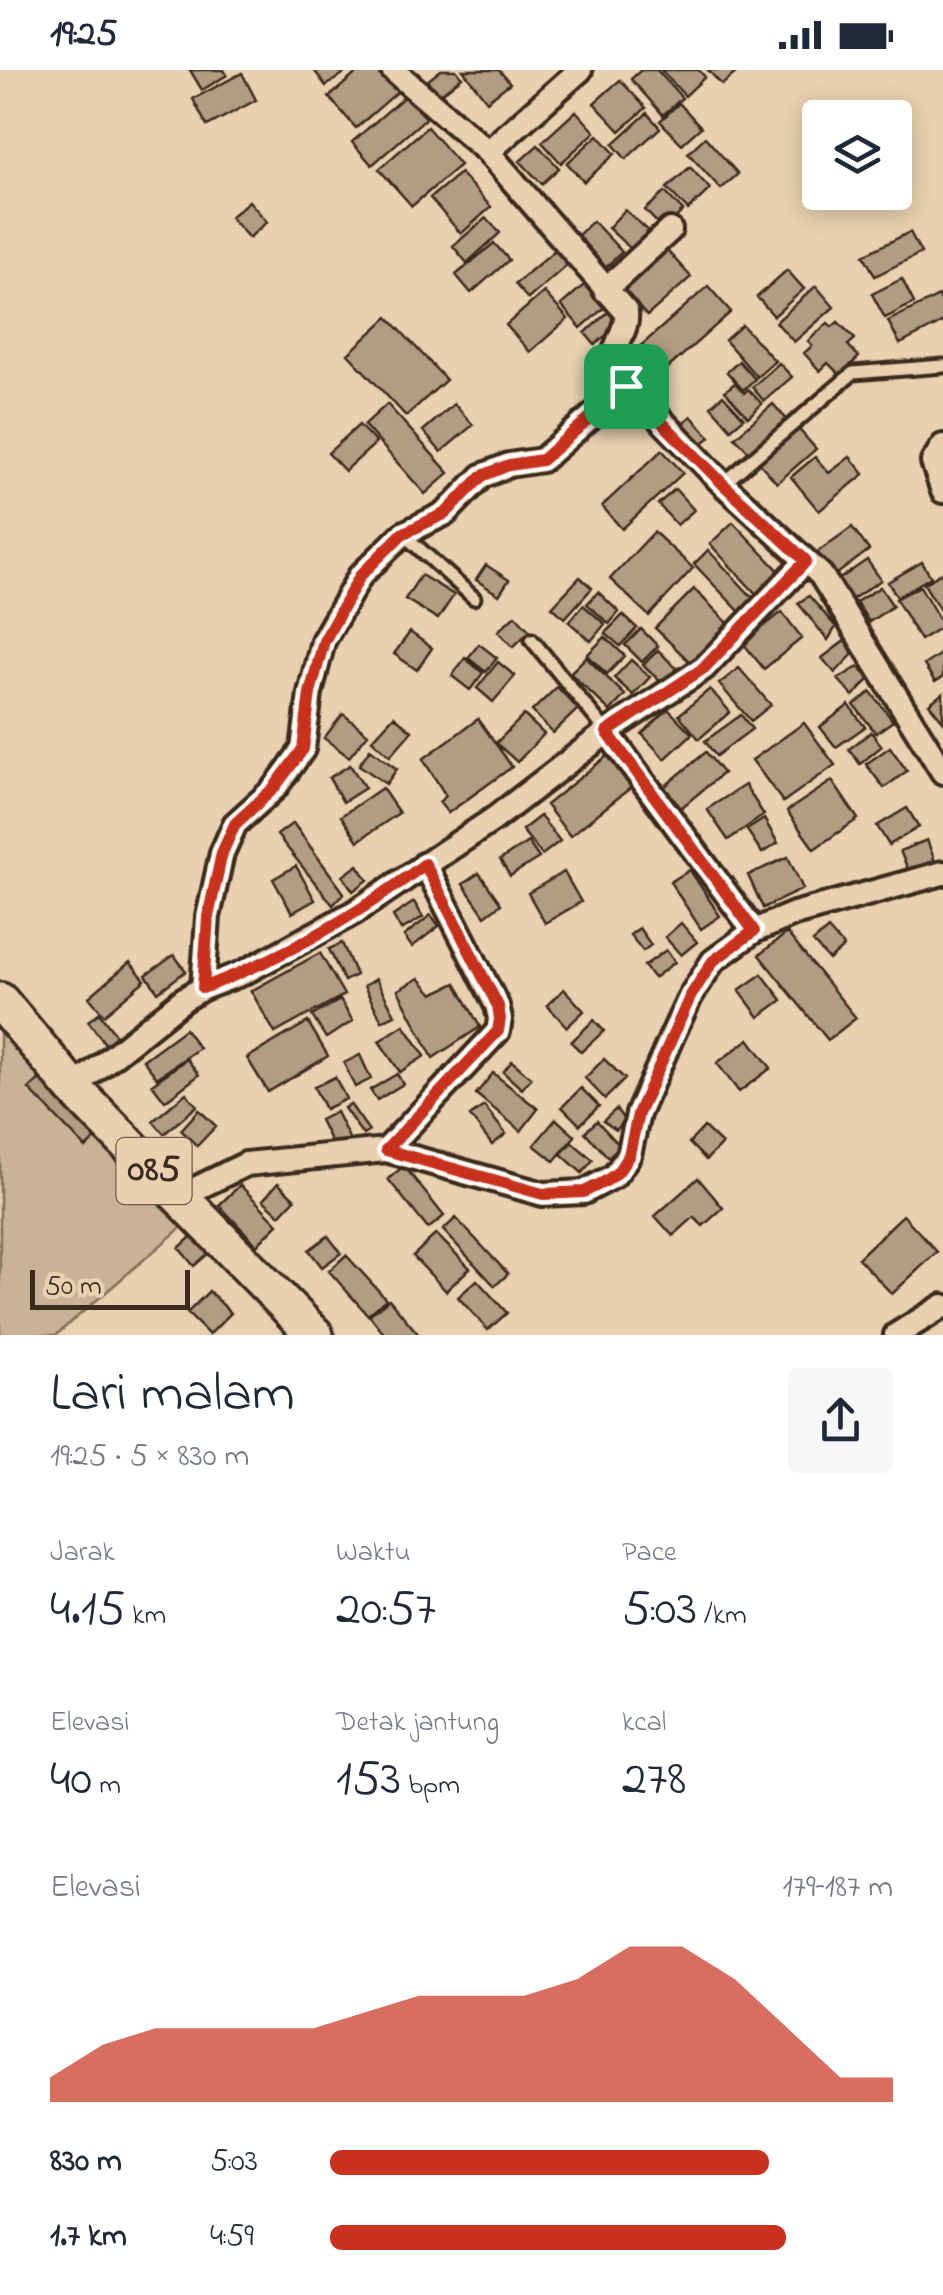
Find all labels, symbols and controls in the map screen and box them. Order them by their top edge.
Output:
text: 19:25 [50,7,117,63]
map controls [802,100,912,210]
button: layers [802,100,912,210]
pin [584,344,669,429]
icon: arrive [599,359,654,414]
road number: 085 [116,1138,192,1204]
scale bar [30,1265,190,1310]
text: 50 m [45,1267,102,1308]
text: Lari malam [50,1356,295,1436]
button: share [788,1368,893,1473]
text: 19:25 · 5 × 830 m [50,1434,249,1481]
text: Jarak [50,1533,115,1574]
text: Waktu [336,1533,410,1574]
text: Pace [622,1533,677,1574]
text: 4.15 [50,1574,125,1647]
text: 20:57 [336,1574,436,1647]
text: 5:03 [622,1574,697,1647]
text: km [125,1596,166,1637]
text: /km [697,1596,747,1637]
text: Elevasi [50,1703,129,1744]
text: Detak jantung [336,1703,499,1744]
text: kcal [622,1703,667,1744]
text: 40 [50,1744,92,1817]
text: 153 [336,1744,401,1817]
text: 278 [622,1744,686,1817]
text: m [92,1766,121,1807]
text: bpm [401,1766,460,1807]
text: Elevasi [50,1865,141,1912]
text: 179–187 m [783,1865,893,1912]
text: 830 m [50,2139,122,2186]
text: 5:03 [210,2139,258,2186]
text: 1.7 km [50,2214,127,2261]
text: 4:59 [210,2214,254,2261]

